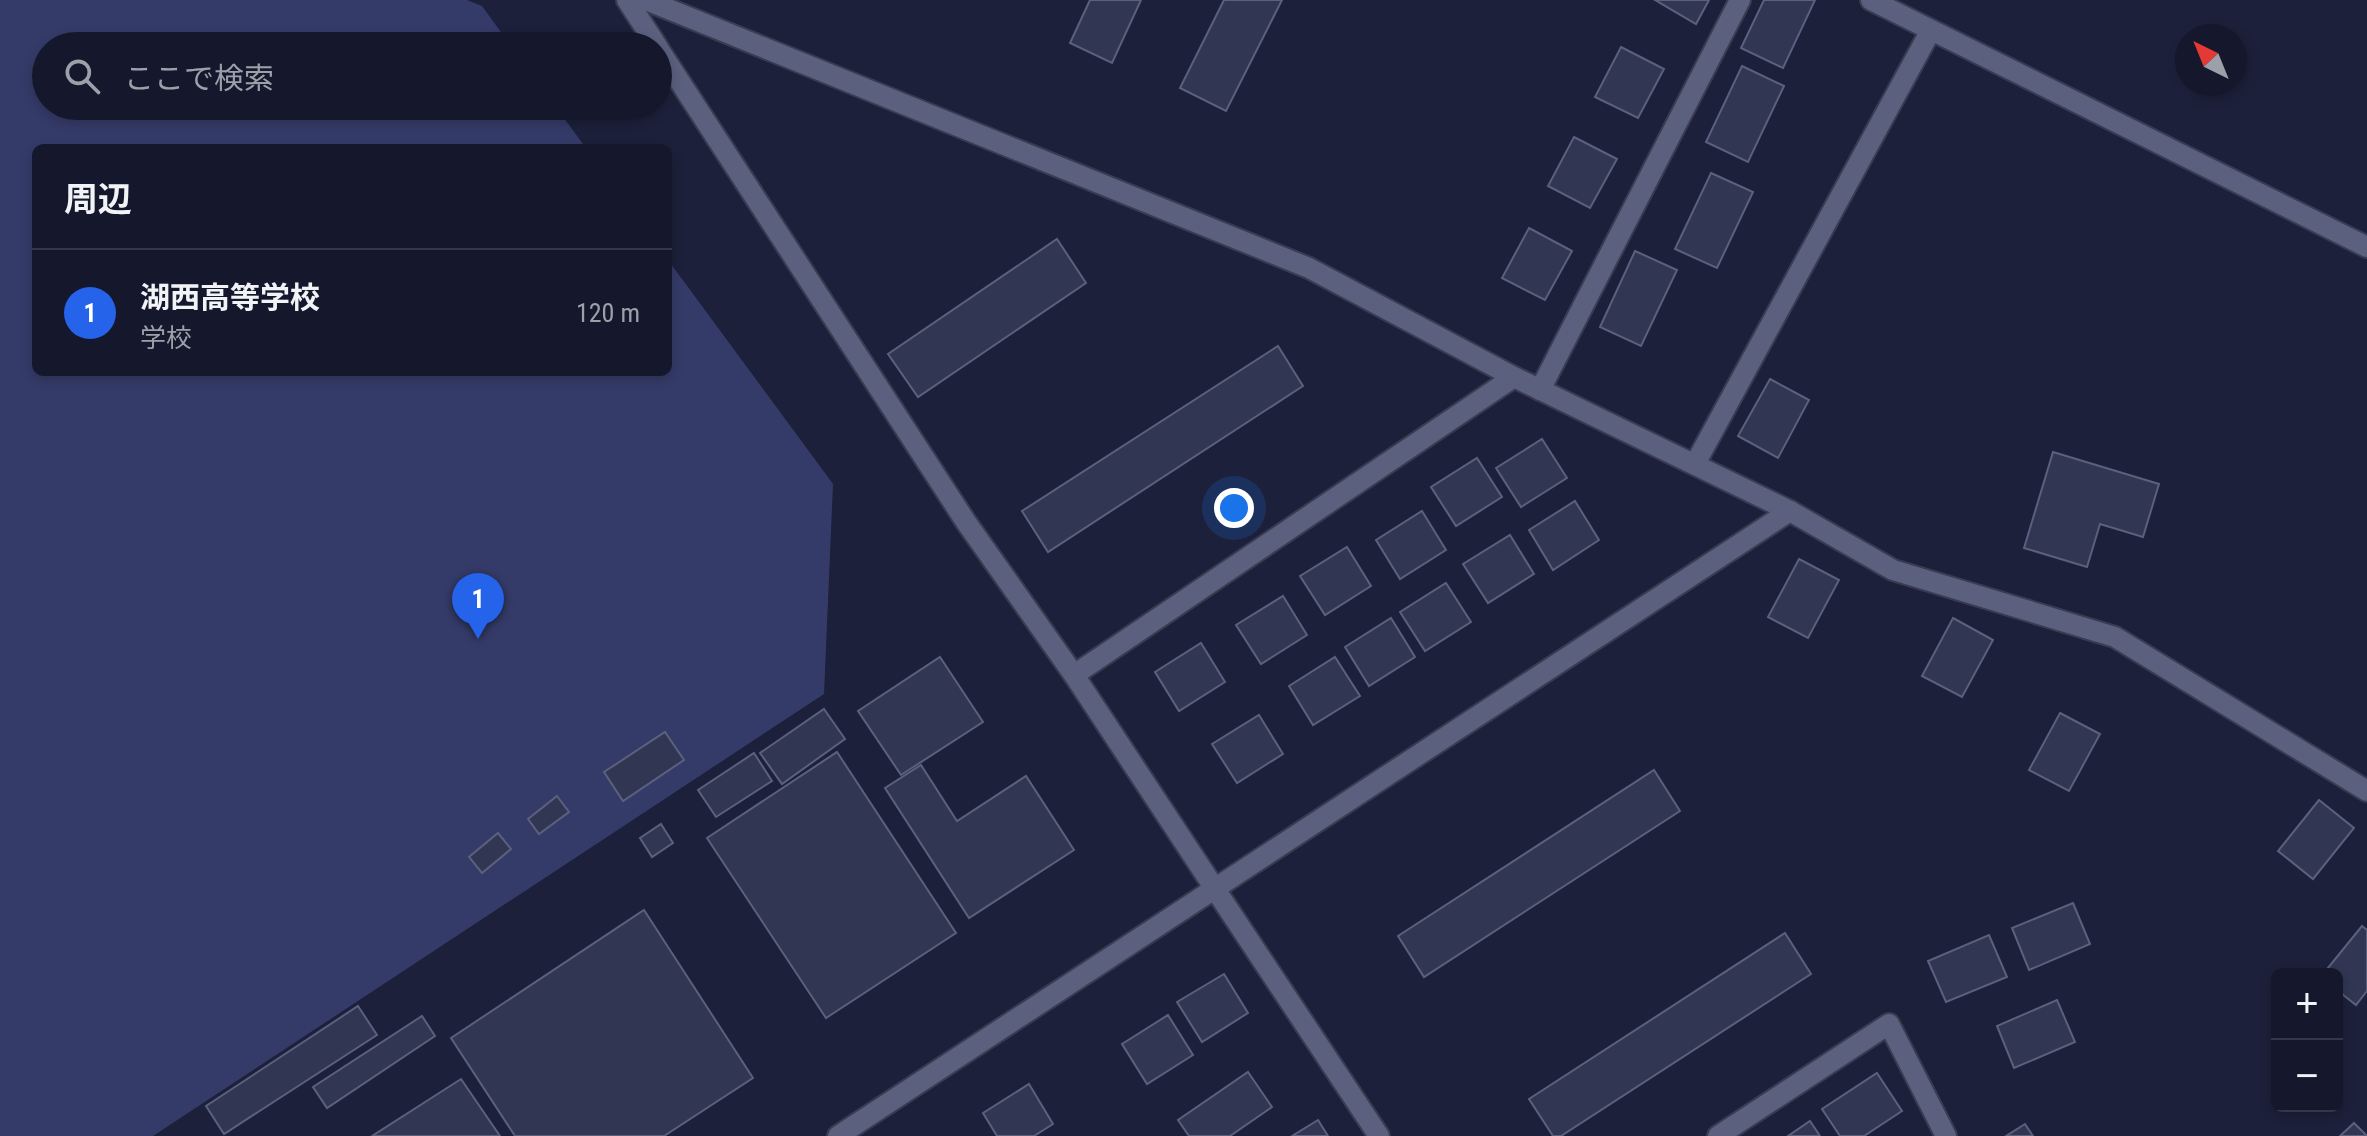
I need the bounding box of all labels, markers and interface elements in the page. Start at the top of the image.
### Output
north arrow [2175,24,2247,96]
search box [32,32,672,120]
icon: search [60,54,104,98]
text: ここで検索 [124,61,274,96]
text: 周辺 [64,179,132,219]
text: 湖西高等学校 [140,280,320,315]
text: 1 [83,298,97,328]
text: 120 m [576,298,640,328]
text: 学校 [140,323,192,353]
your location [1214,488,1254,528]
pin: 1 [452,573,504,639]
map controls [2271,968,2343,1112]
button: + [2271,968,2343,1040]
button: − [2271,1040,2343,1112]

